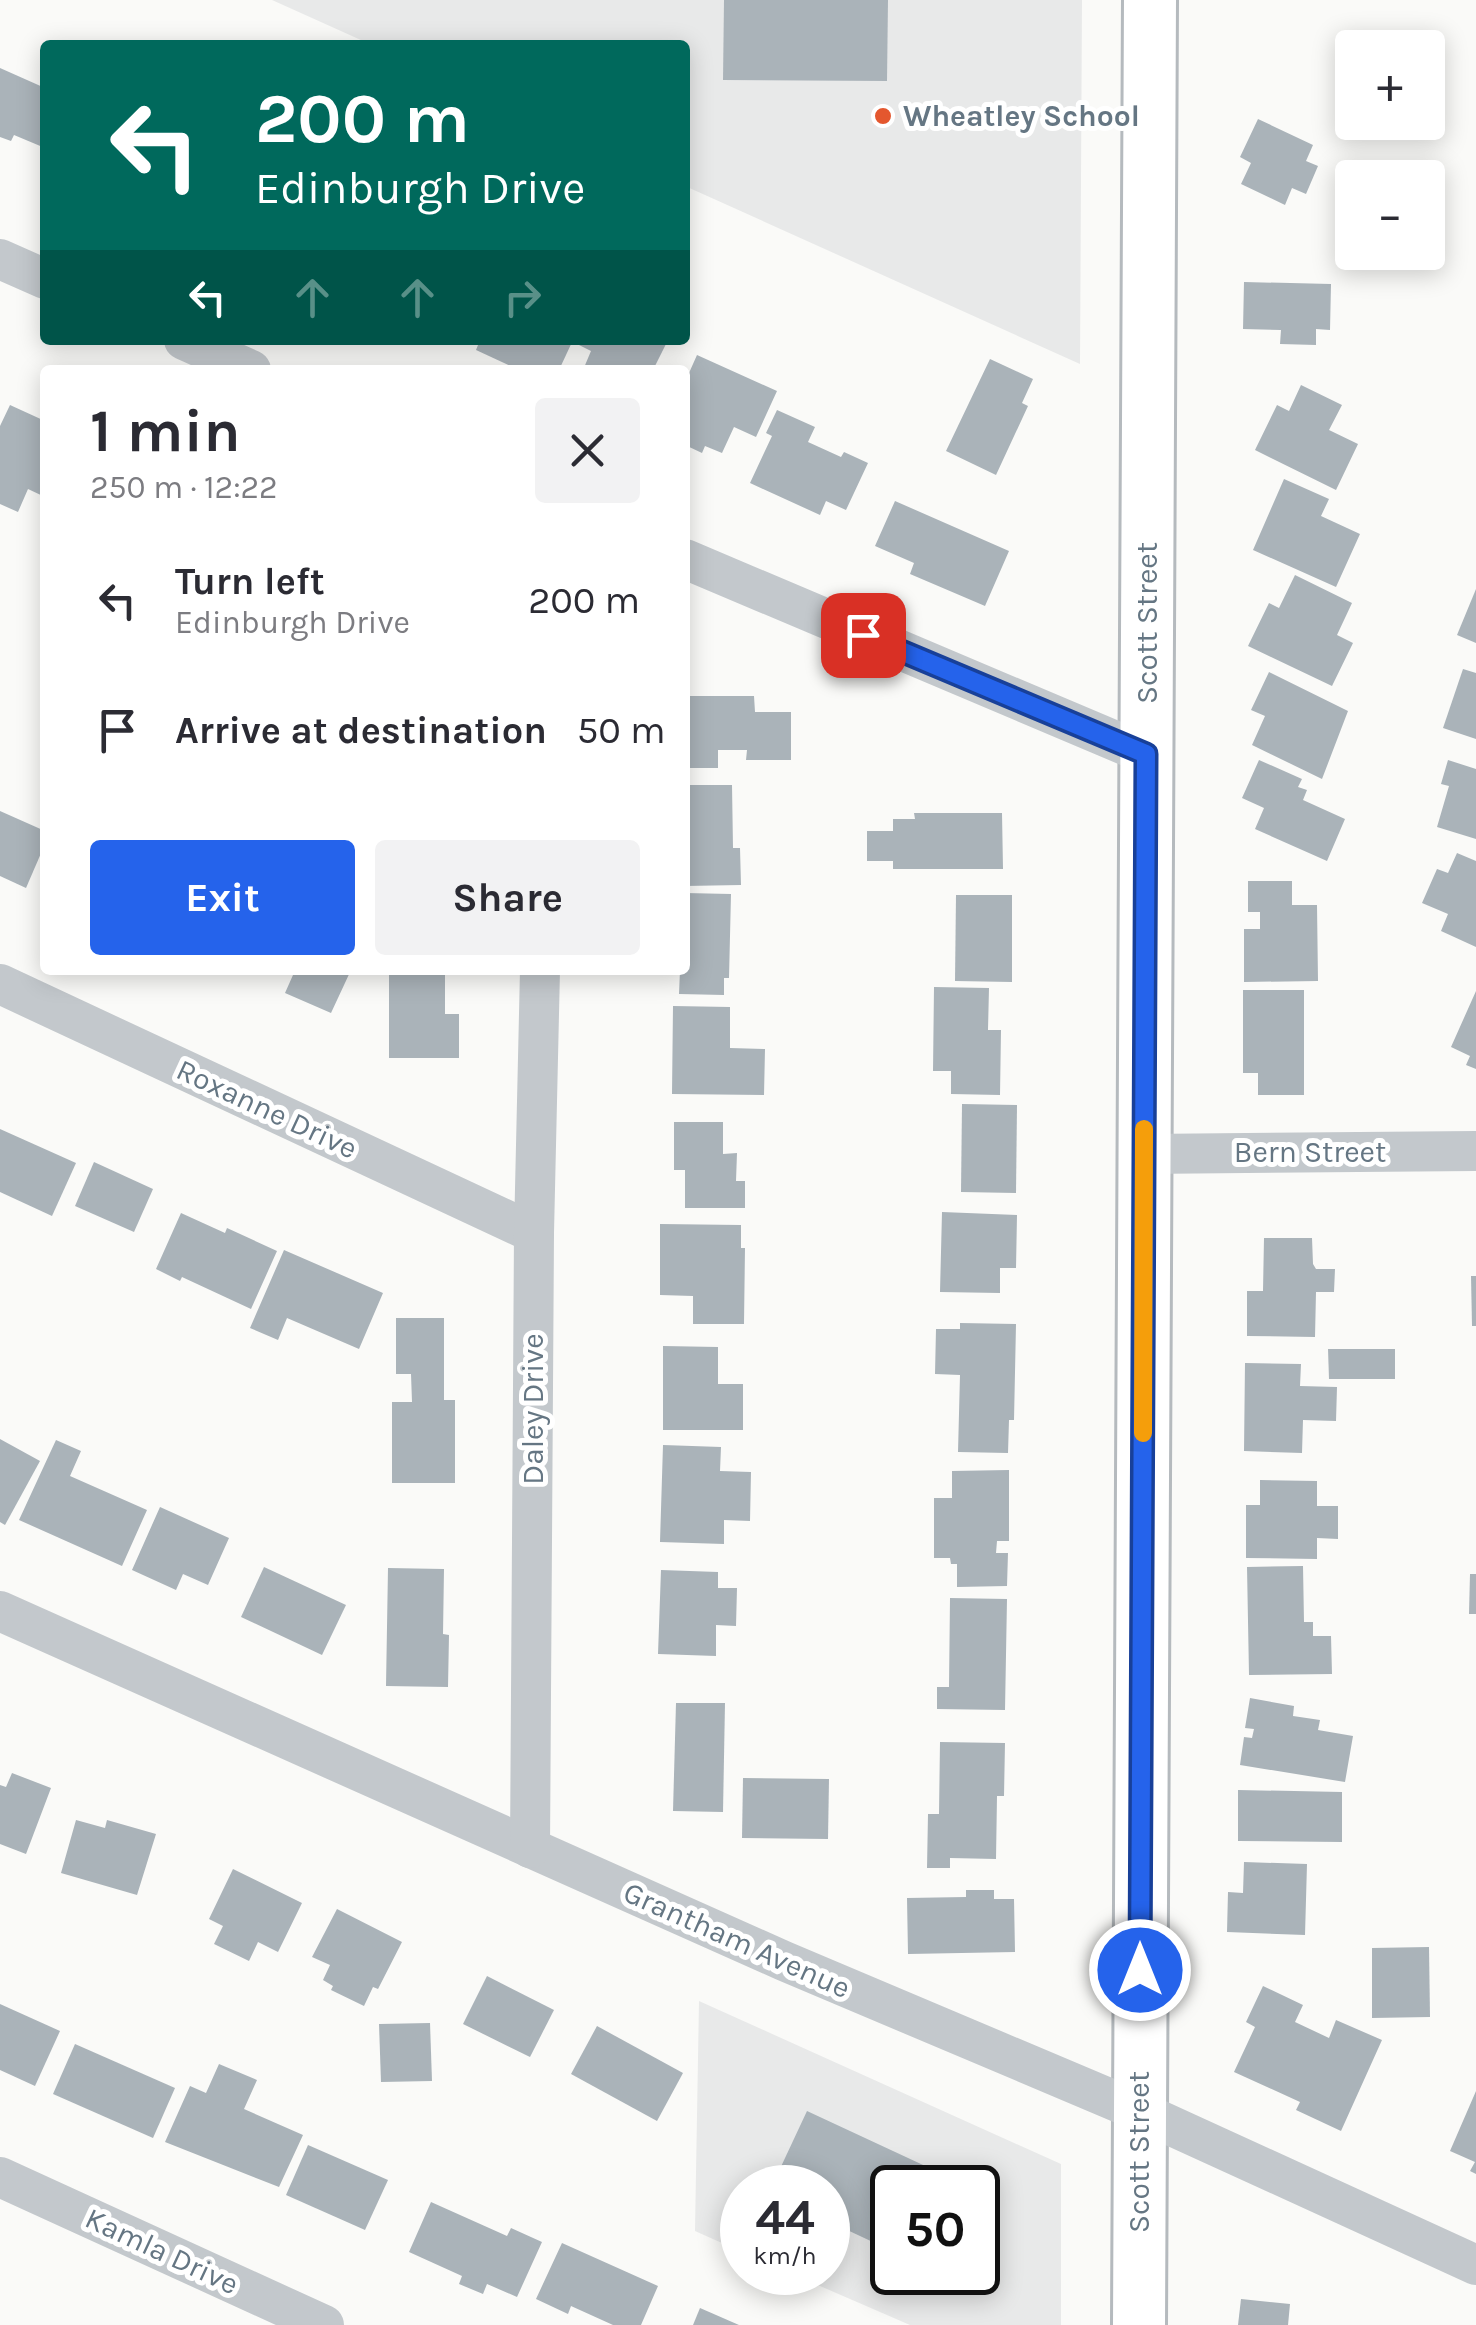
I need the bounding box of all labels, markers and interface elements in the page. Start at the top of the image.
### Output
map controls [1335,30,1445,270]
button: + [1335,30,1445,140]
text: 200 m [255,78,470,160]
icon: left [90,80,220,210]
place label: Wheatley School [903,98,1140,134]
marker: Wheatley School [872,105,894,127]
button: − [1335,160,1445,270]
text: Edinburgh Drive [255,162,585,214]
icon: left [180,270,235,325]
icon: ahead [285,270,340,325]
icon: ahead [390,270,445,325]
icon: right [495,270,550,325]
text: 1 min [90,396,241,466]
button: close [535,398,640,503]
text: 250 m · 12:22 [90,469,278,506]
street label: Scott Street [1129,542,1165,704]
text: Turn left [175,559,325,604]
icon: left [90,573,145,628]
text: 200 m [528,578,640,623]
pin [821,593,906,678]
text: Edinburgh Drive [175,604,410,641]
icon: arrive [836,608,891,663]
icon: arrive [90,703,145,758]
text: Arrive at destination [175,708,547,753]
text: 50 m [577,708,665,753]
button: Exit [90,840,355,955]
button: Share [375,840,640,955]
street label: Roxanne Drive [171,1051,363,1167]
street label: Bern Street [1234,1134,1386,1170]
street label: Daley Drive [515,1333,551,1485]
street label: Grantham Avenue [618,1874,856,2006]
position arrow [1088,1918,1192,2022]
street label: Scott Street [1121,2071,1157,2233]
speed limit sign: 50 [870,2165,1000,2295]
text: 44 [755,2188,815,2247]
street label: Kamla Drive [80,2200,244,2302]
text: km/h [753,2241,817,2270]

